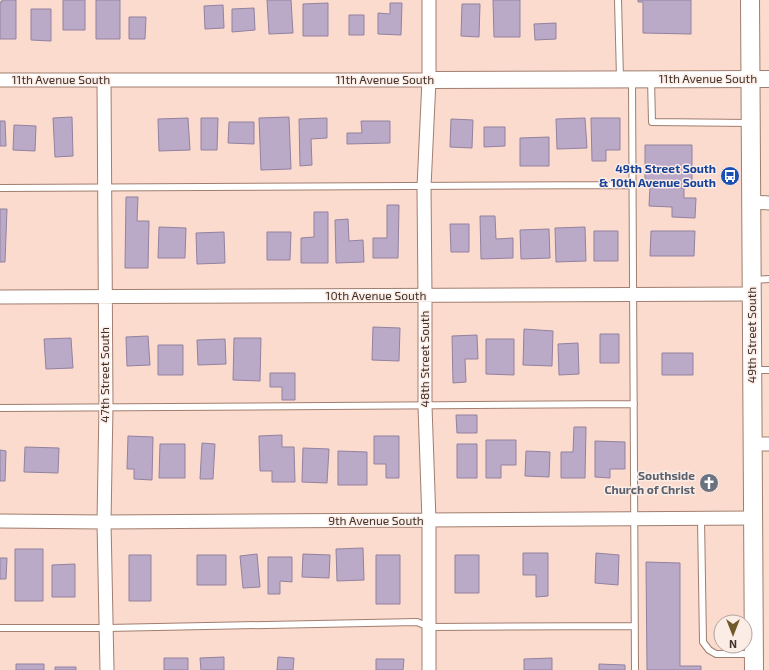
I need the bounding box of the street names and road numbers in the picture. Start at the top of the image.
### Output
street label: 11th Avenue South [659,71,757,85]
street label: 11th Avenue South [12,72,110,86]
street label: 11th Avenue South [336,72,434,86]
street label: 49th Street South [744,287,758,383]
street label: 10th Avenue South [326,288,426,302]
street label: 48th Street South [417,311,431,407]
street label: 47th Street South [97,327,111,423]
street label: 9th Avenue South [328,513,424,527]

